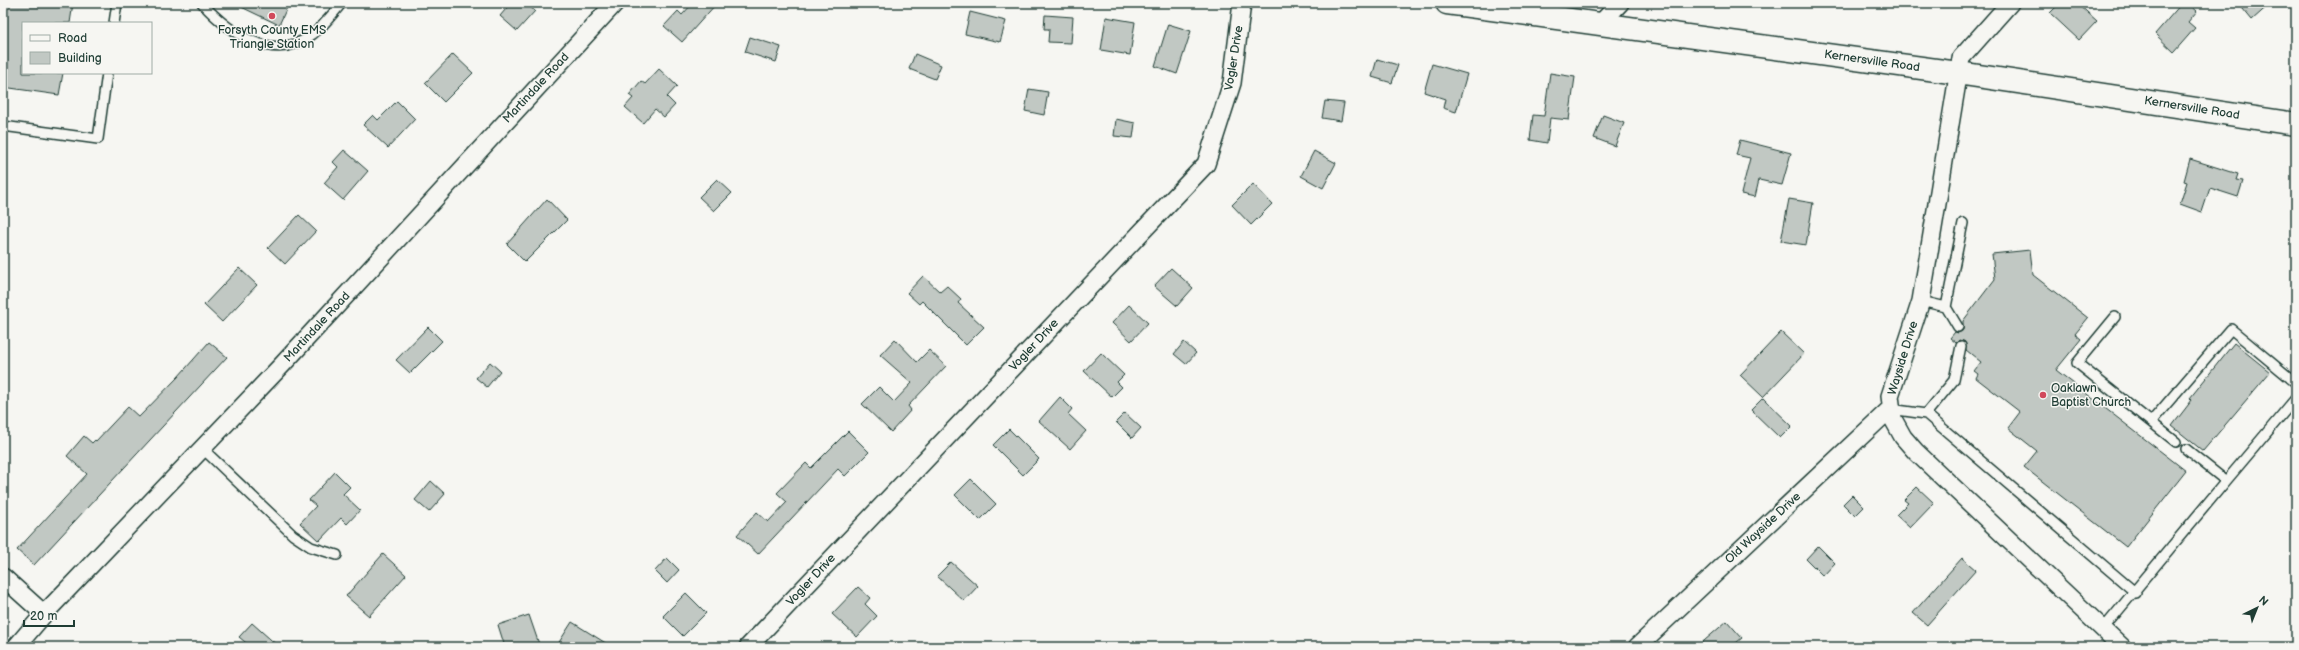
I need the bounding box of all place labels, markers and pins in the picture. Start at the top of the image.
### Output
marker: Forsyth County EMS Triangle Station [267,11,277,21]
place label: Forsyth County EMS Triangle Station [218,23,326,52]
place label: Oaklawn Baptist Church [2051,381,2131,410]
marker: Oaklawn Baptist Church [2038,390,2048,400]

